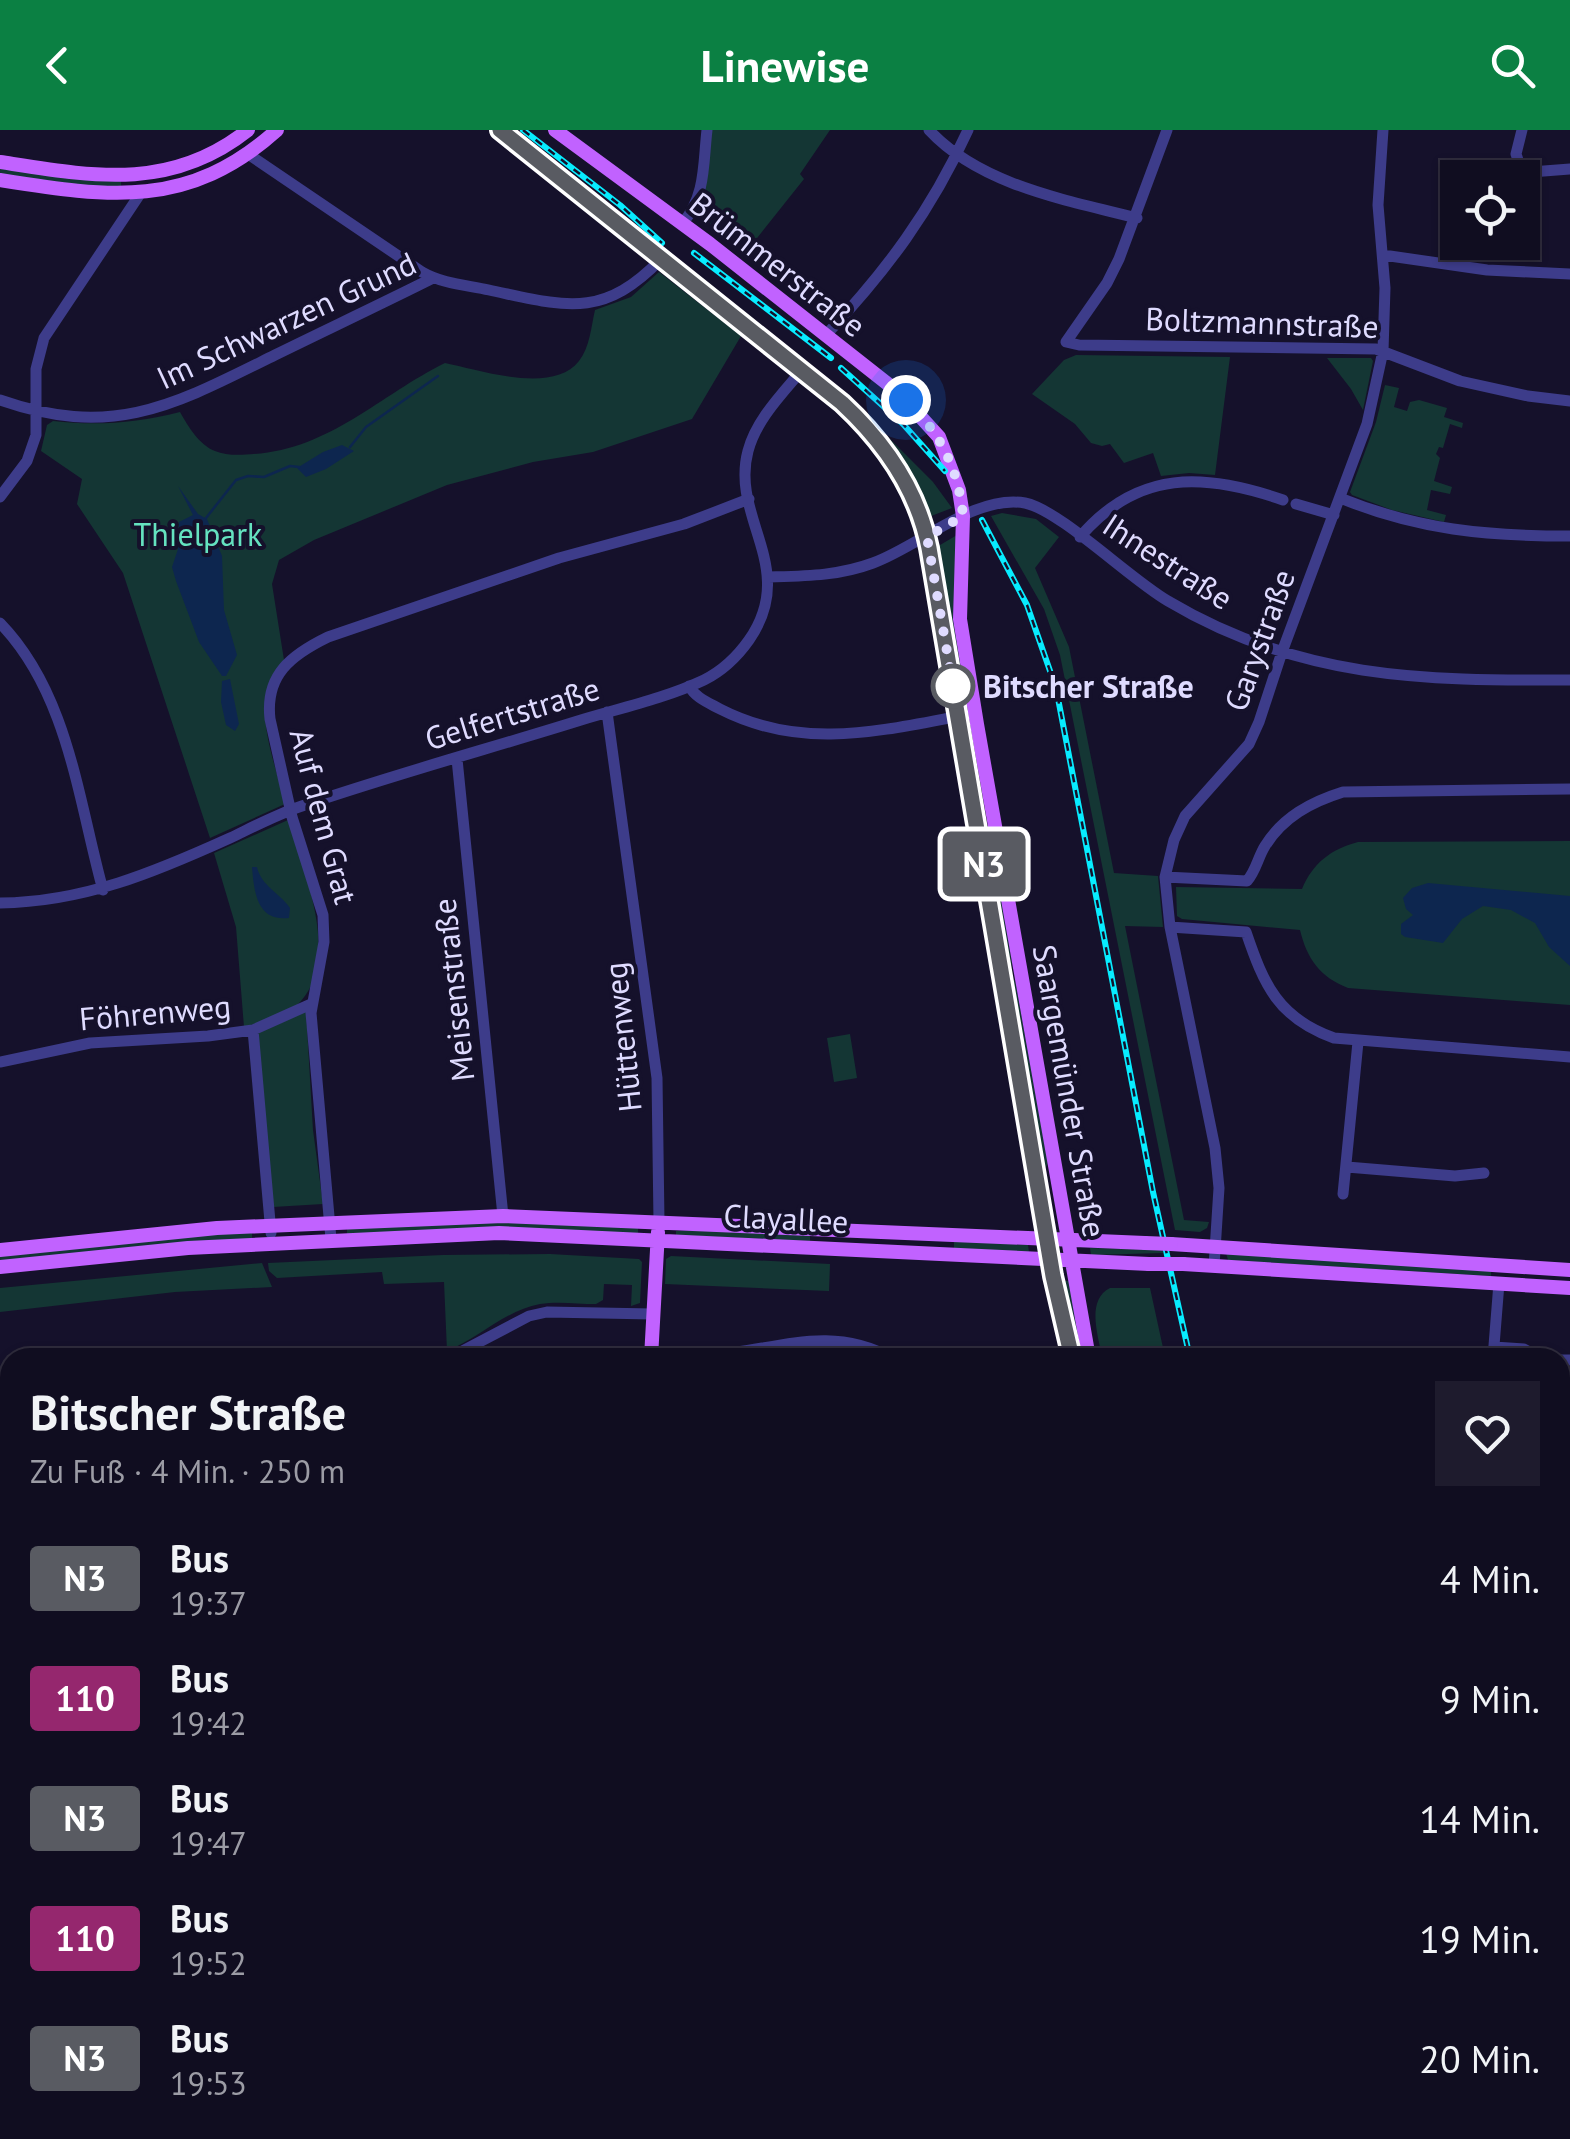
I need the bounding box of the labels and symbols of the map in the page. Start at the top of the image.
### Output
street label: Brümmerstraße [681,182,875,346]
street label: Im Schwarzen Grund [150,241,422,399]
street label: Boltzmannstraße [1145,297,1379,347]
your location [881,375,931,425]
street label: Ihnestraße [1095,503,1241,619]
park label: Thielpark [134,513,263,555]
street label: Garystraße [1214,564,1304,716]
marker: Bitscher Straße [932,665,974,707]
place label: Bitscher Straße [983,665,1194,707]
street label: Gelfertstraße [420,667,604,759]
street label: Auf dem Grat [280,724,368,908]
line badge: N3 [939,832,1029,896]
street label: Meisenstraße [423,896,483,1084]
street label: Saargemünder Straße [1024,941,1116,1241]
street label: Hüttenweg [593,960,651,1114]
street label: Föhrenweg [77,984,233,1040]
street label: Clayallee [722,1194,850,1242]

